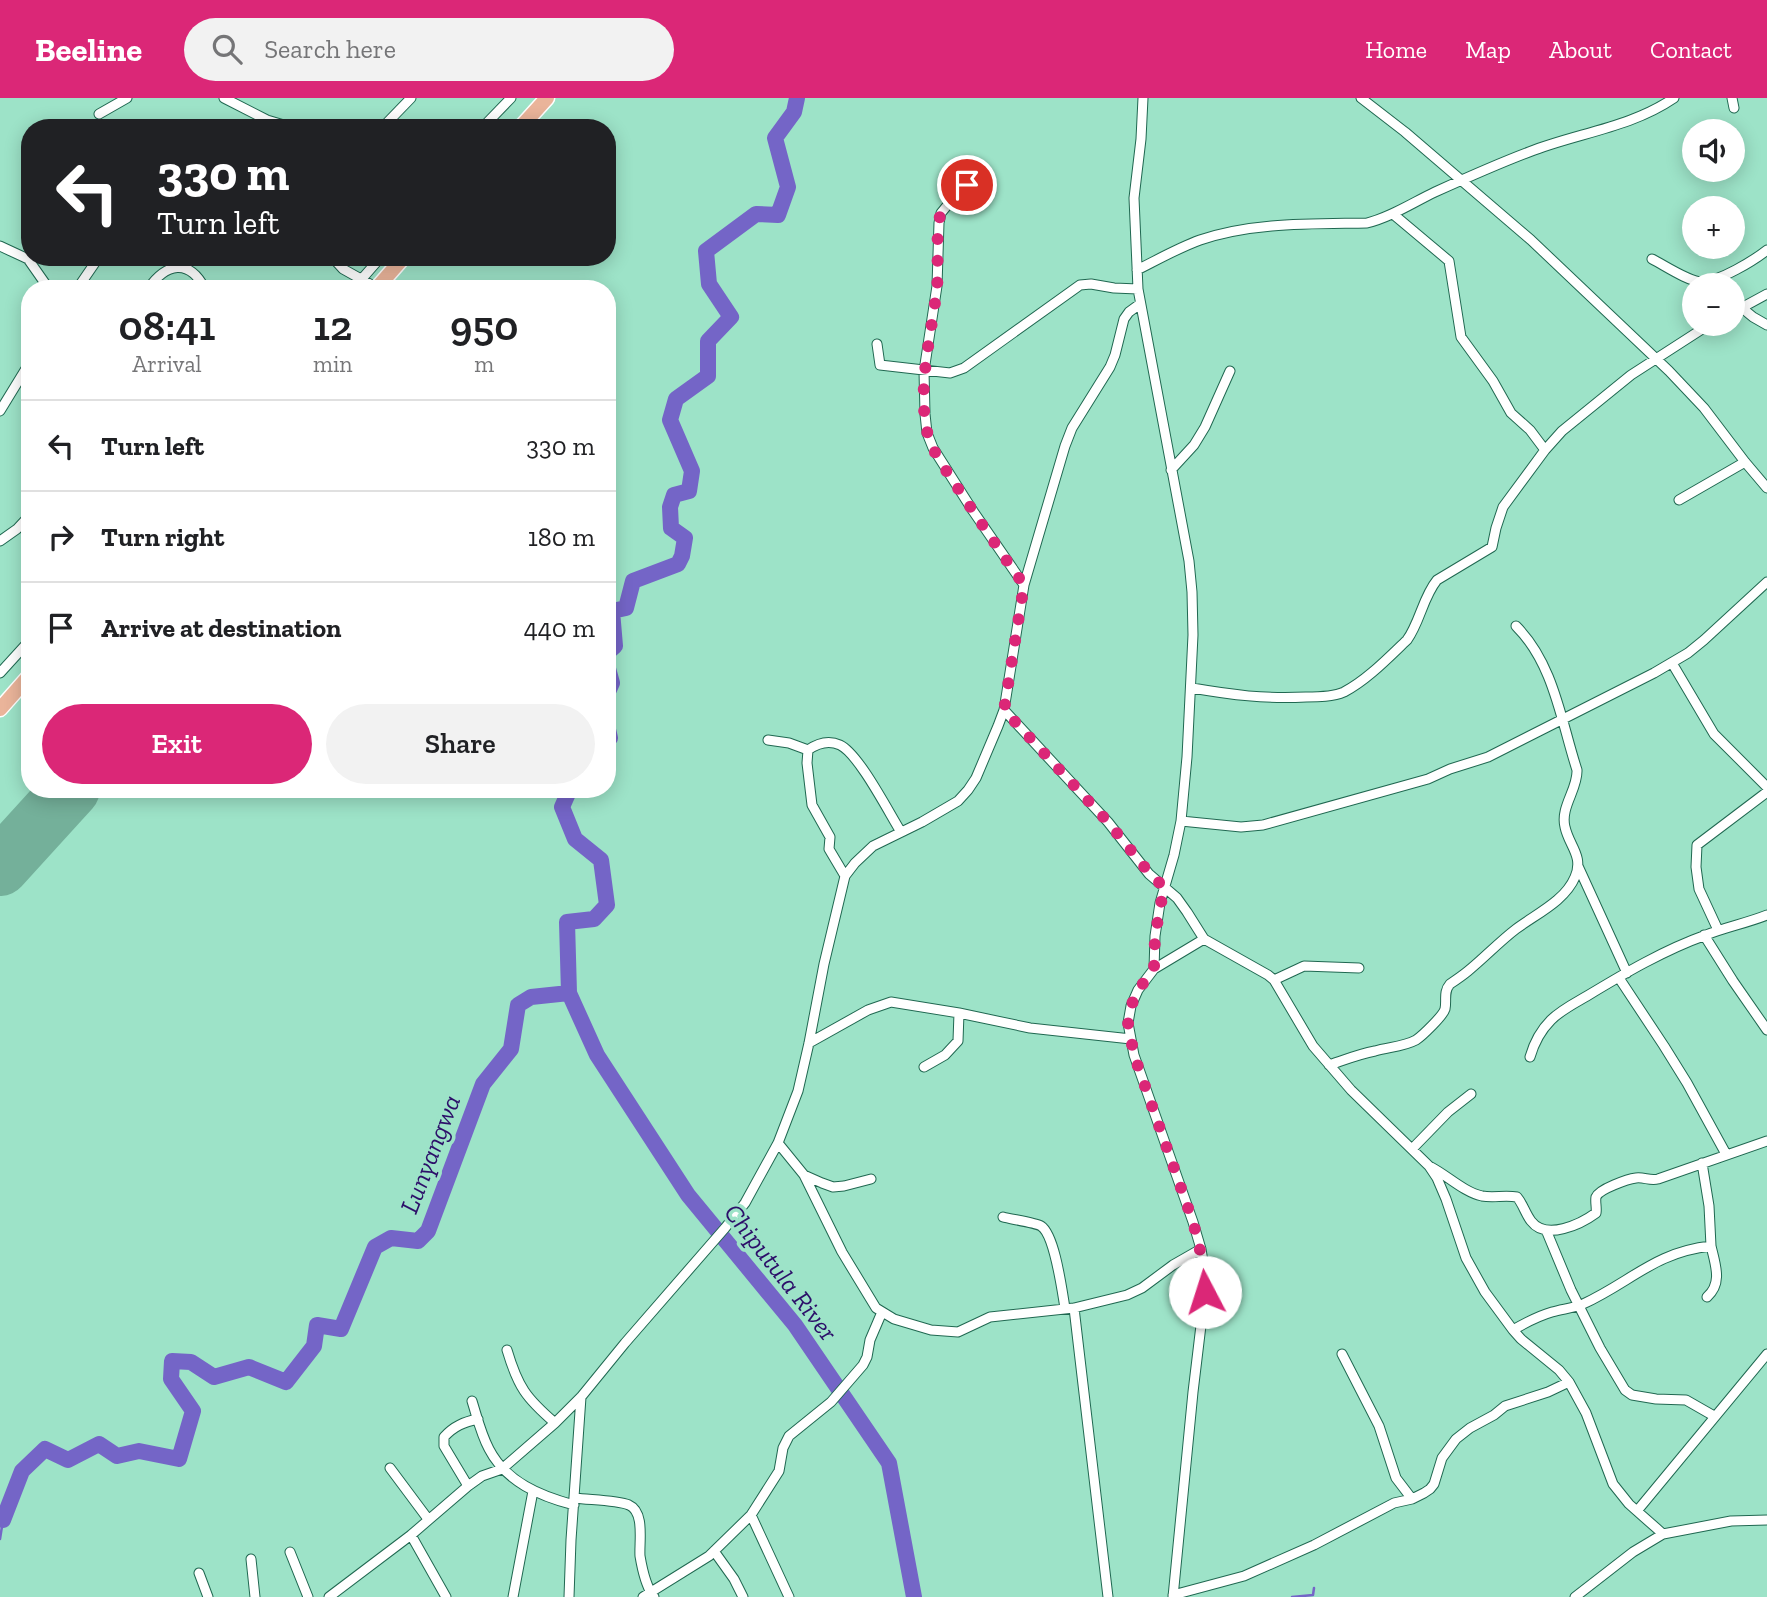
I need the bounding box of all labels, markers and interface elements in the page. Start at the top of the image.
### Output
search box [184,18,674,81]
text: Beeline [35,30,142,69]
icon: search [208,30,246,68]
text: Search here [264,33,396,65]
text: Home [1365,35,1427,64]
text: Map [1465,35,1511,64]
text: About [1549,35,1612,64]
text: Contact [1650,35,1732,64]
map controls [1682,119,1745,336]
button: sound [1682,119,1745,182]
text: 330 m [157,144,290,203]
icon: left [42,147,133,238]
pin [937,155,997,215]
icon: arrive [948,166,986,204]
button: + [1682,196,1745,259]
text: Turn left [157,204,279,242]
button: − [1682,273,1745,336]
text: 08:41 [119,300,216,351]
text: 12 [313,300,352,351]
text: 950 [450,300,518,351]
text: Arrival [132,350,202,378]
text: min [313,350,353,378]
text: m [474,350,494,378]
icon: left [42,427,80,465]
text: Turn left [101,430,204,462]
text: 330 m [526,430,595,462]
icon: right [42,518,80,556]
text: Turn right [101,521,224,553]
text: 180 m [528,521,595,553]
icon: arrive [42,609,80,647]
text: Arrive at destination [101,612,341,644]
text: 440 m [524,612,595,644]
button: Exit [42,704,312,784]
button: Share [326,704,595,784]
water label: Lunyangwa [393,1090,467,1218]
water label: Chiputula River [718,1197,845,1347]
position arrow [1168,1255,1242,1329]

